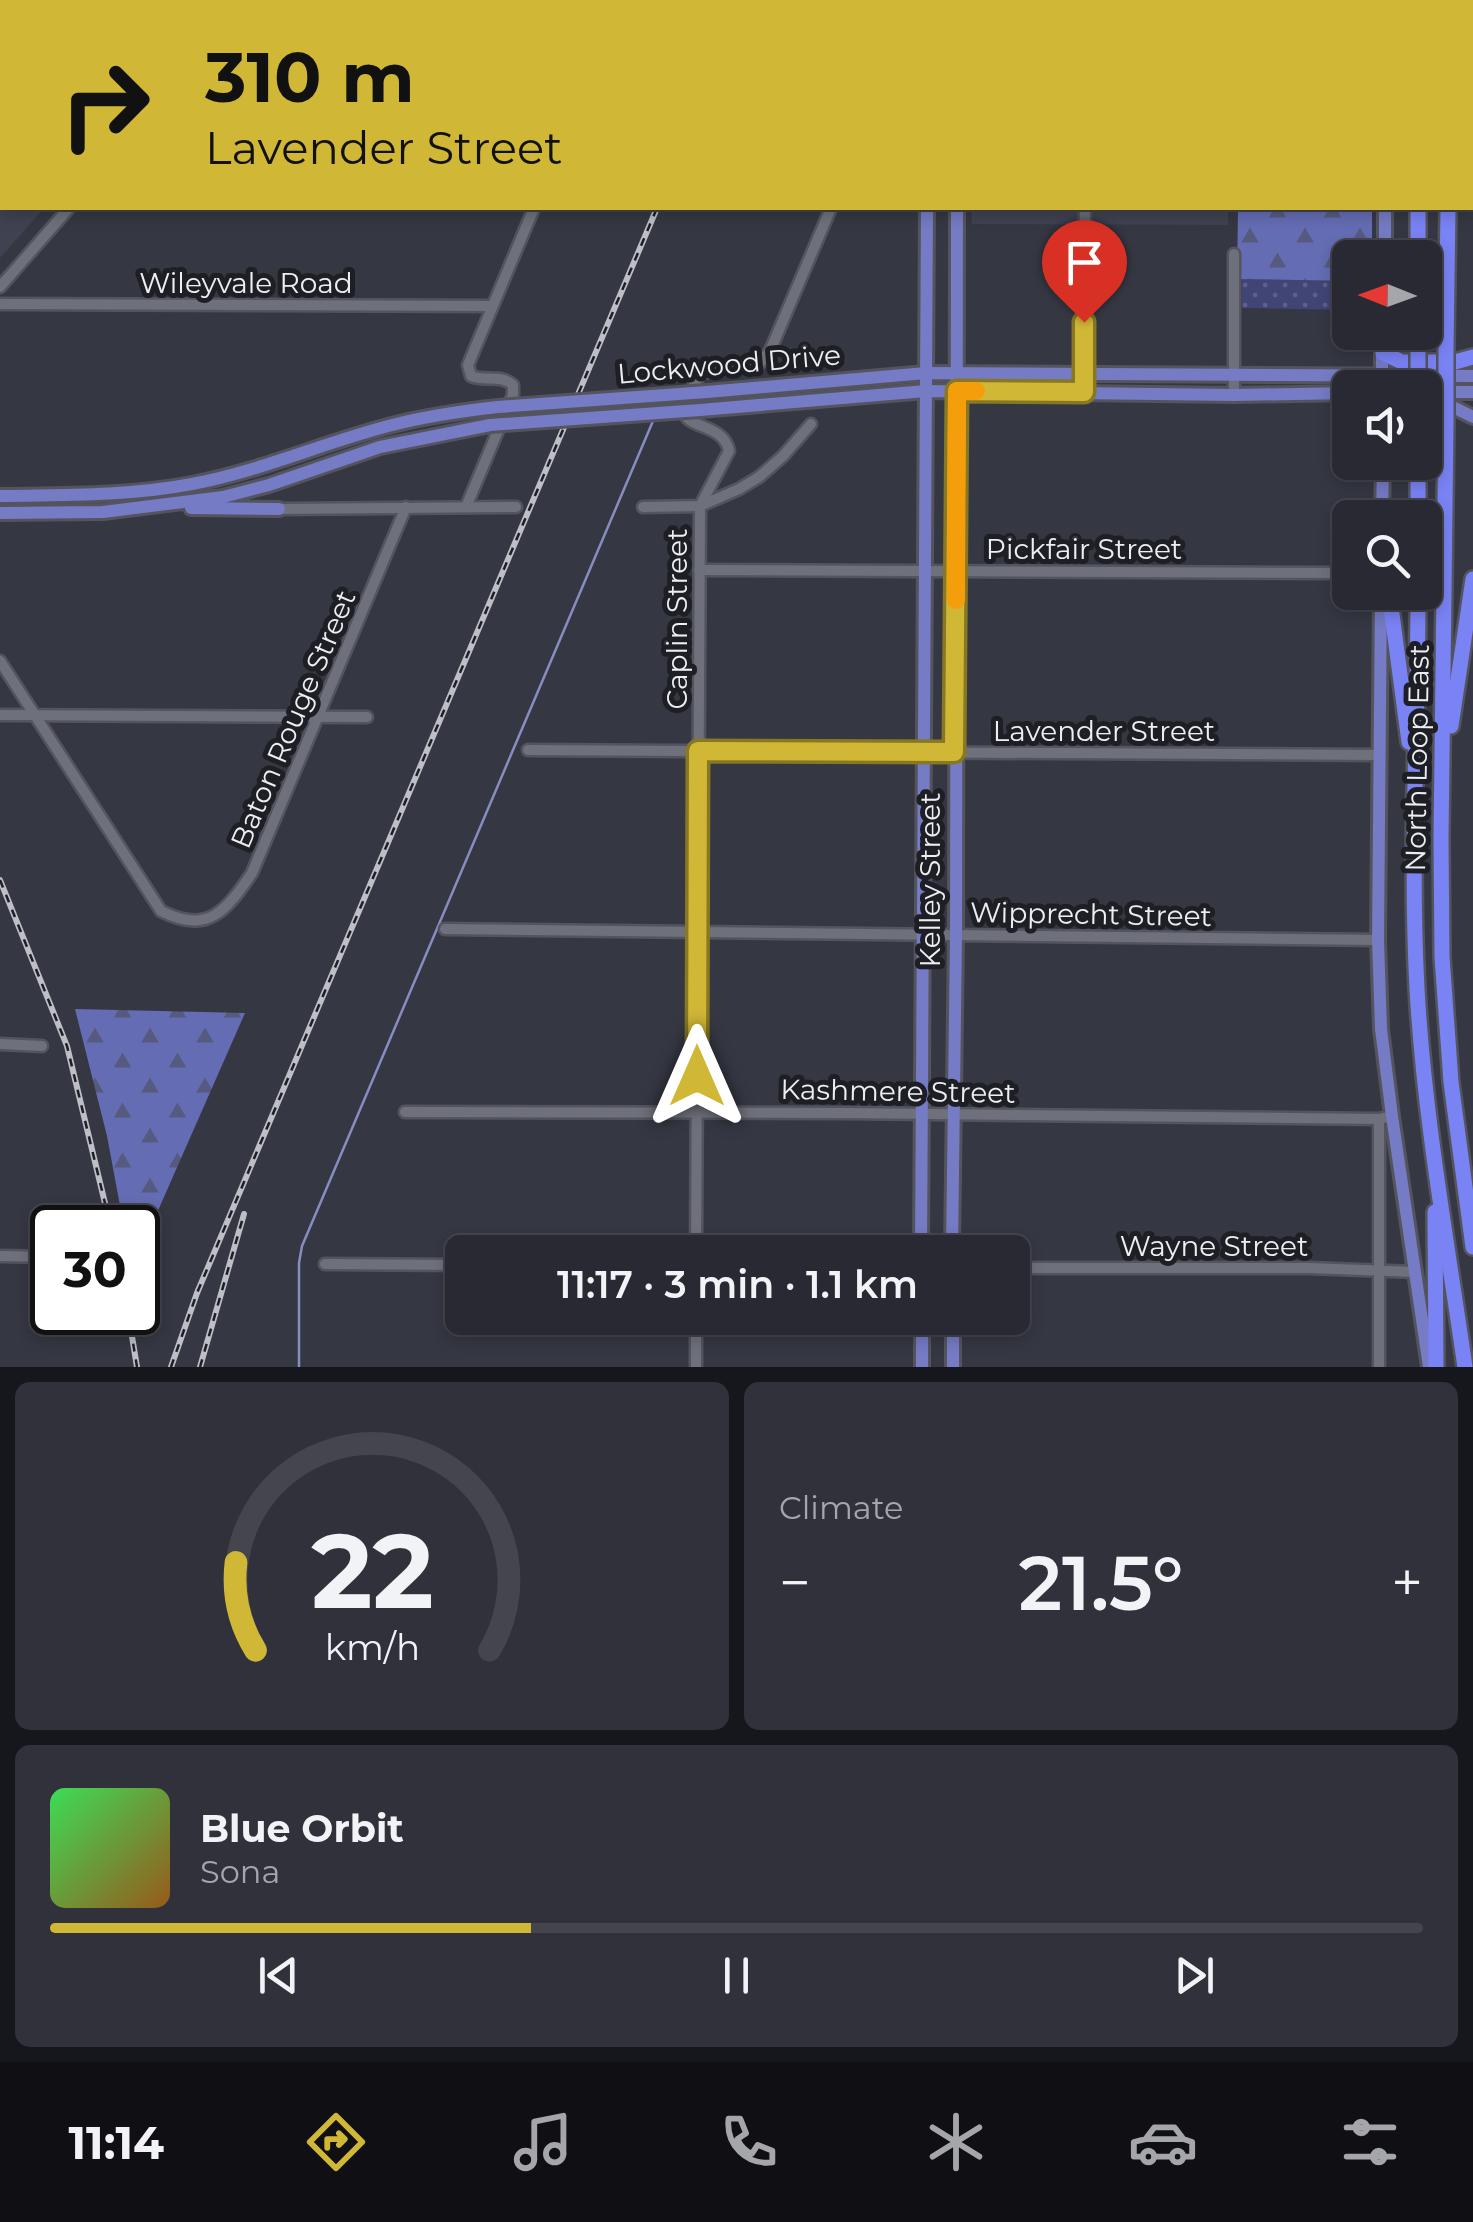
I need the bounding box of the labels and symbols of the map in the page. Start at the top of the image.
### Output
pin [1042,220,1127,323]
north arrow [1332,240,1442,350]
street label: Wileyvale Road [139,266,353,300]
street label: Lockwood Drive [616,337,842,391]
street label: Caplin Street [660,528,694,710]
street label: Pickfair Street [986,532,1182,566]
street label: Baton Rouge Street [223,585,363,853]
street label: North Loop East [1398,644,1436,872]
street label: Lavender Street [993,714,1215,748]
street label: Kelley Street [913,792,947,968]
street label: Wipprecht Street [970,895,1212,933]
position arrow [645,1024,749,1128]
street label: Kashmere Street [780,1072,1016,1110]
speed limit sign: 30 [30,1205,160,1335]
street label: Wayne Street [1120,1229,1308,1263]

